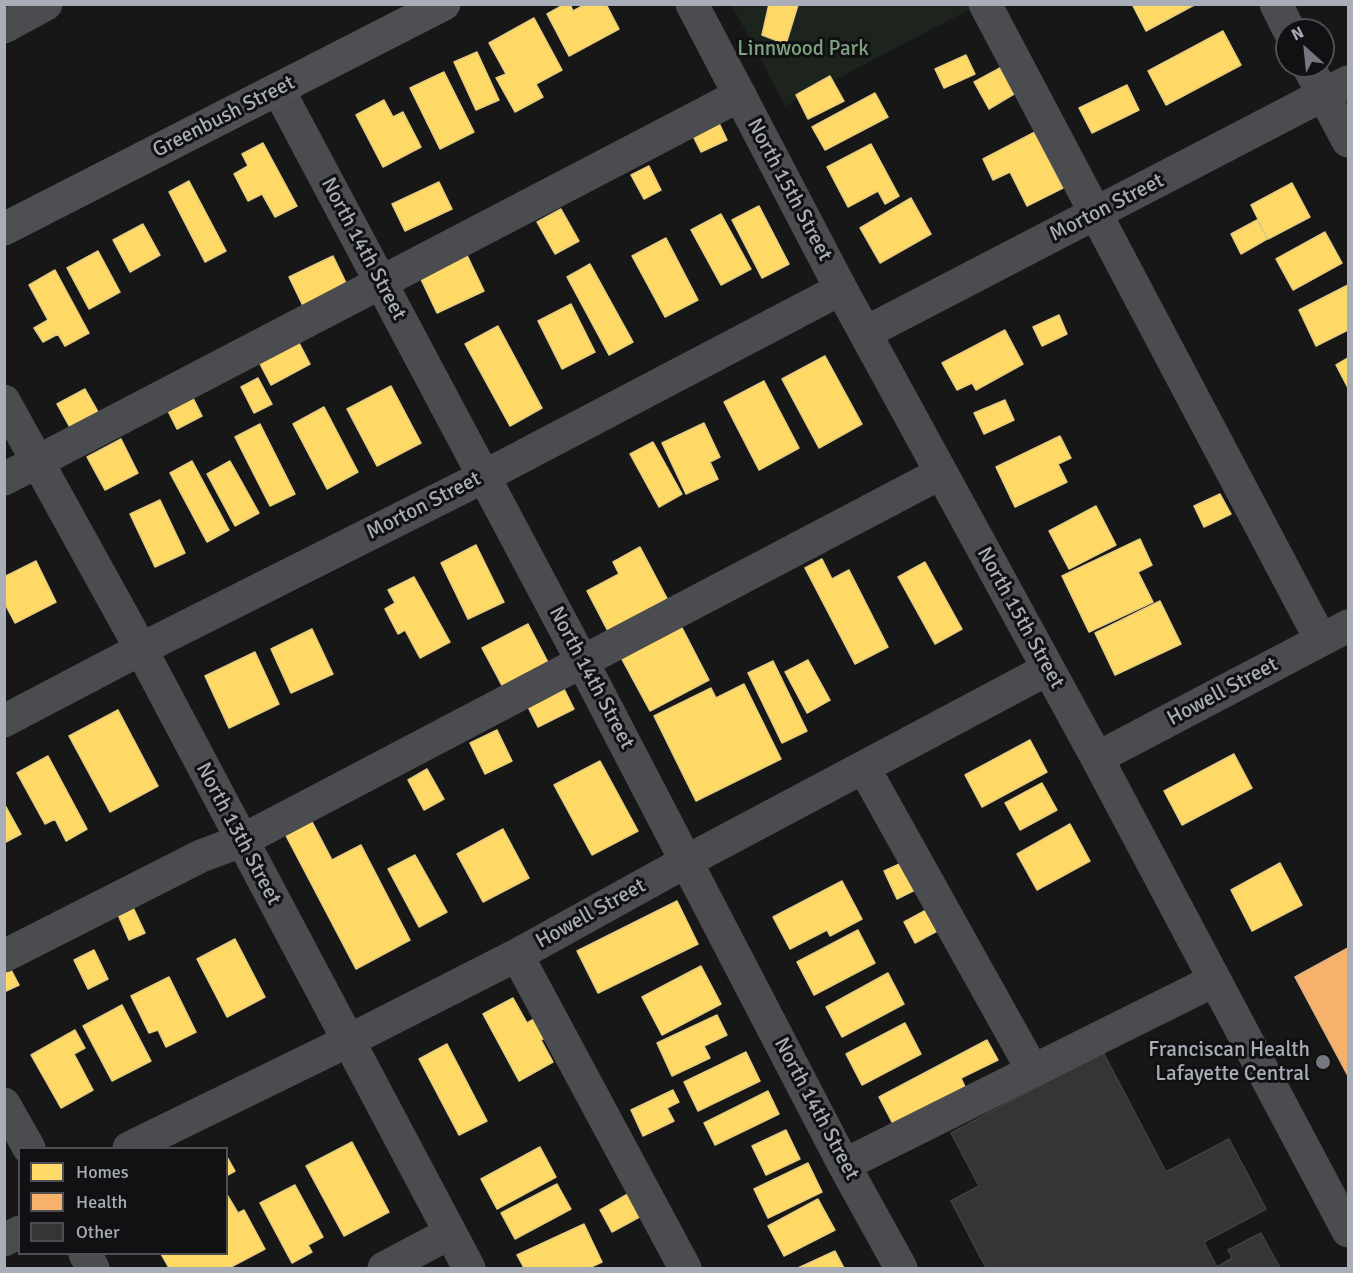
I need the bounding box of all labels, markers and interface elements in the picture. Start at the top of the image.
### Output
north arrow [1275,18,1335,78]
text: N [1288,22,1307,45]
park label: Linnwood Park [737,36,869,62]
street label: Greenbush Street [149,70,299,164]
street label: North 15th Street [741,115,837,265]
street label: Morton Street [1046,168,1168,248]
street label: North 14th Street [315,174,411,324]
street label: Morton Street [363,466,485,546]
street label: North 15th Street [971,543,1069,693]
street label: North 14th Street [543,603,639,753]
street label: Howell Street [1163,652,1283,732]
street label: North 13th Street [190,759,286,909]
street label: Howell Street [532,873,650,955]
street label: North 14th Street [768,1034,864,1184]
place label: Franciscan Health Lafayette Central [1148,1037,1310,1087]
marker: Franciscan Health Lafayette Central [1314,1053,1332,1071]
legend [18,1147,228,1255]
text: Homes [76,1161,129,1183]
text: Health [76,1191,127,1213]
text: Other [76,1221,120,1243]

